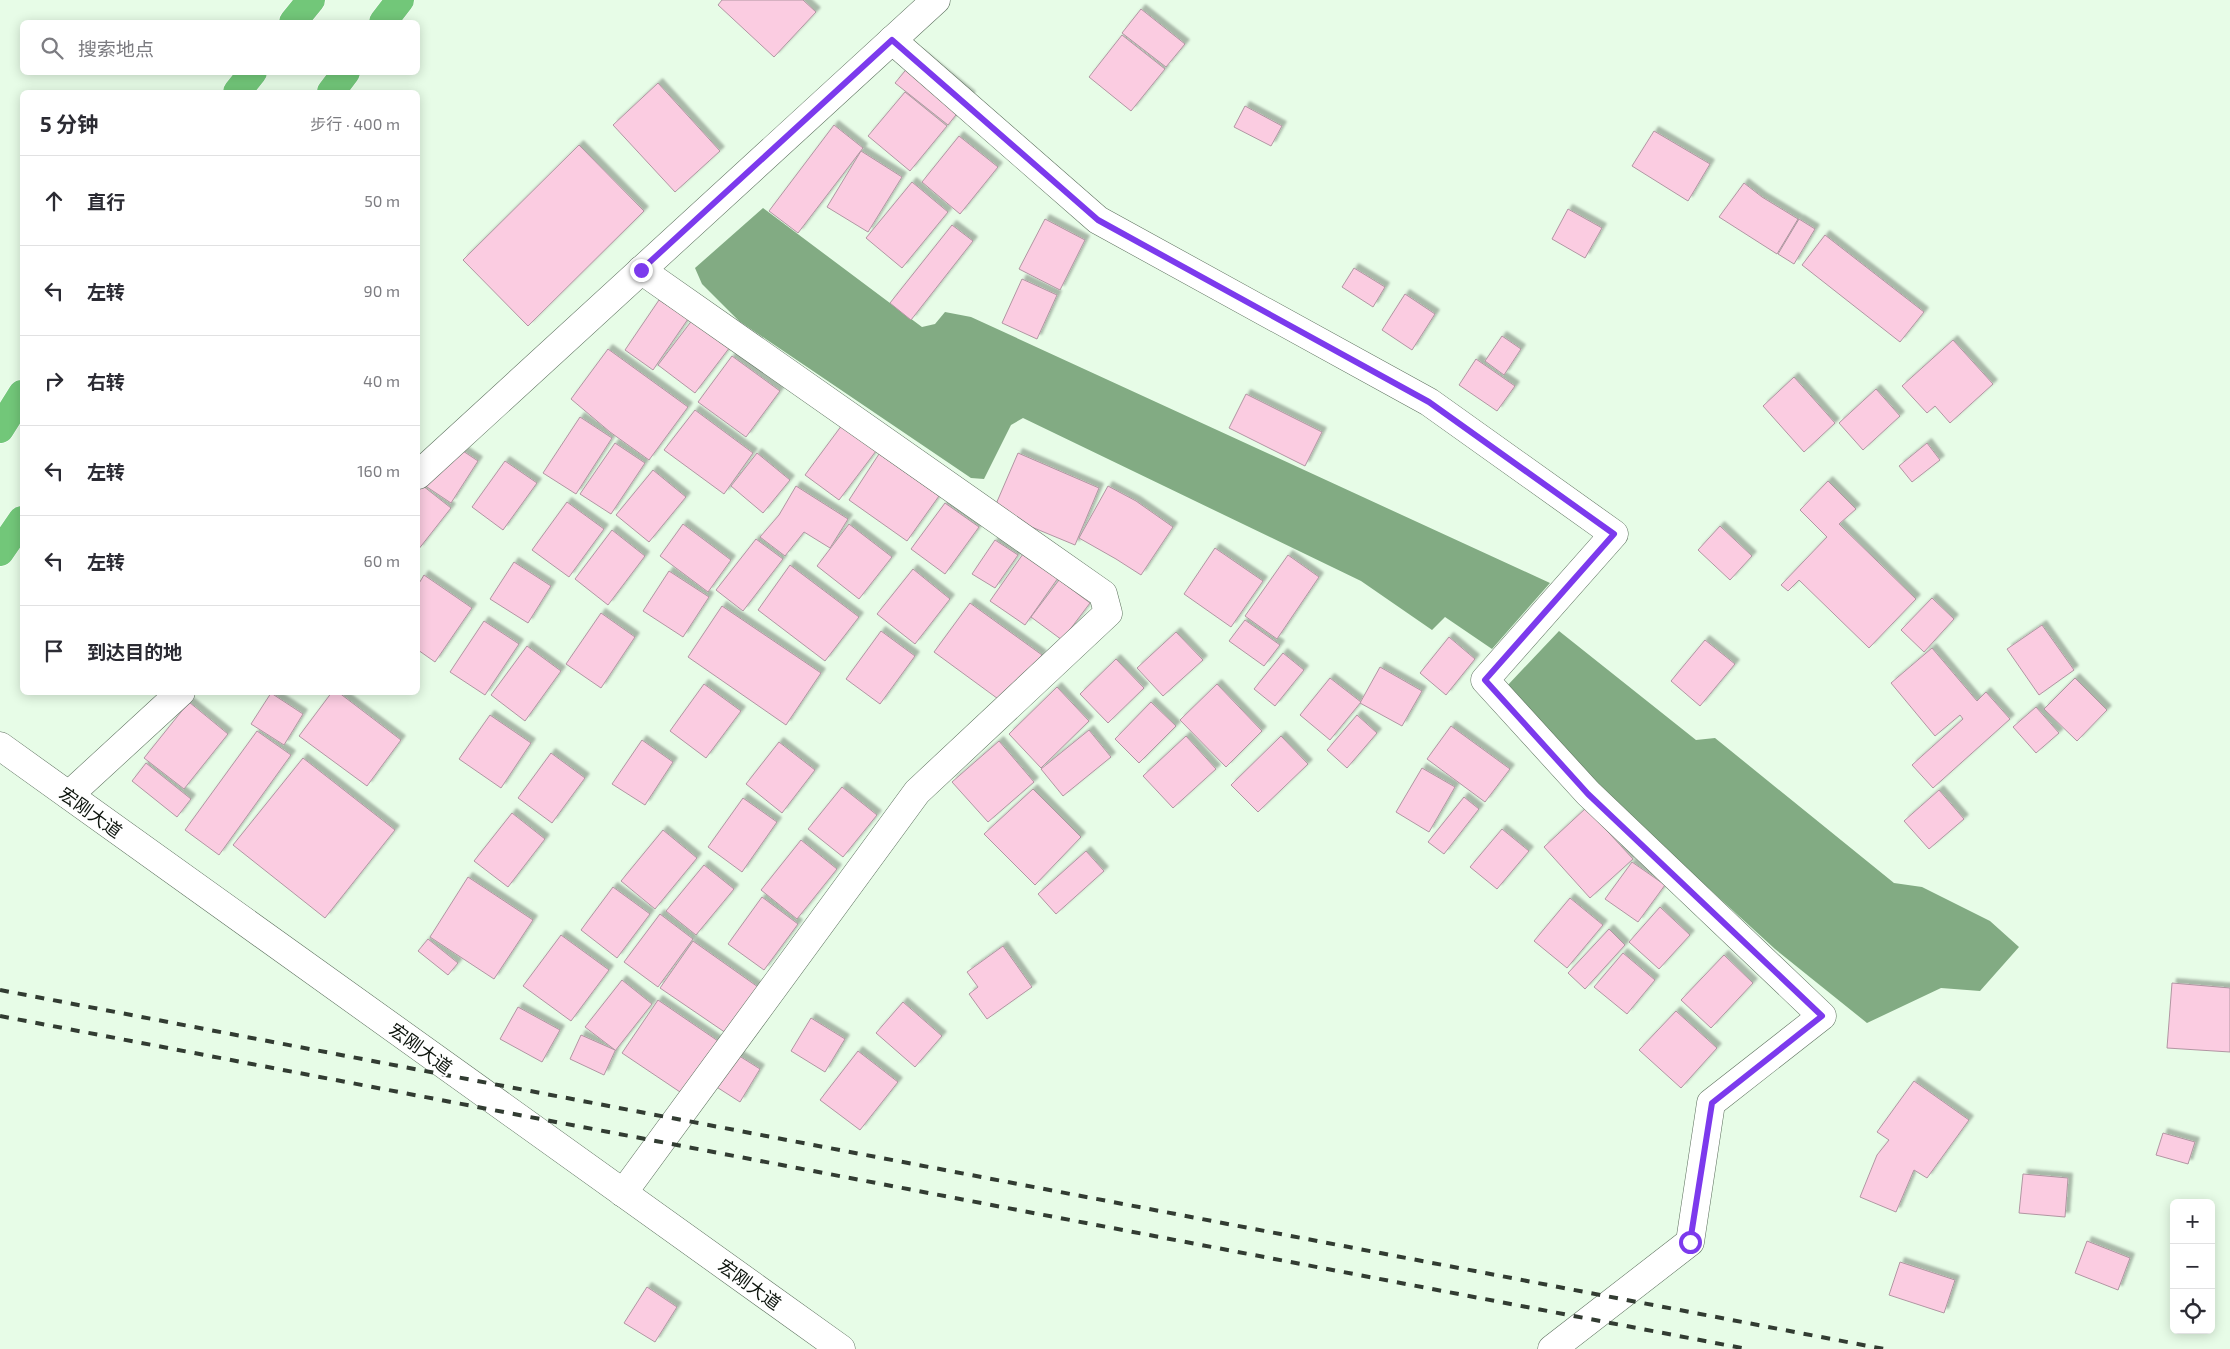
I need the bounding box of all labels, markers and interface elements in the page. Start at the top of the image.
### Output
search box [20,20,420,75]
icon: search [38,34,66,62]
text: 搜索地点 [78,37,154,60]
text: 5 分钟 [40,111,98,136]
text: 步行 · 400 m [310,114,400,133]
icon: ahead [40,187,68,215]
text: 直行 [87,190,125,213]
text: 50 m [364,191,400,210]
route end [630,259,653,282]
icon: left [40,277,68,305]
text: 左转 [87,280,125,303]
text: 90 m [364,281,400,300]
icon: right [40,367,68,395]
text: 右转 [87,370,125,393]
text: 40 m [363,371,400,390]
icon: left [40,457,68,485]
text: 左转 [87,460,125,483]
text: 160 m [357,461,400,480]
icon: left [40,547,68,575]
text: 左转 [87,550,125,573]
text: 60 m [364,551,400,570]
icon: arrive [40,637,68,665]
text: 到达目的地 [87,640,182,663]
street label: 宏刚大道 [55,782,127,842]
street label: 宏刚大道 [385,1018,457,1078]
map controls [2170,1199,2215,1334]
button: + [2170,1199,2215,1244]
route start [1679,1231,1702,1254]
button: − [2170,1244,2215,1289]
street label: 宏刚大道 [714,1254,786,1314]
button: locate [2170,1289,2215,1334]

